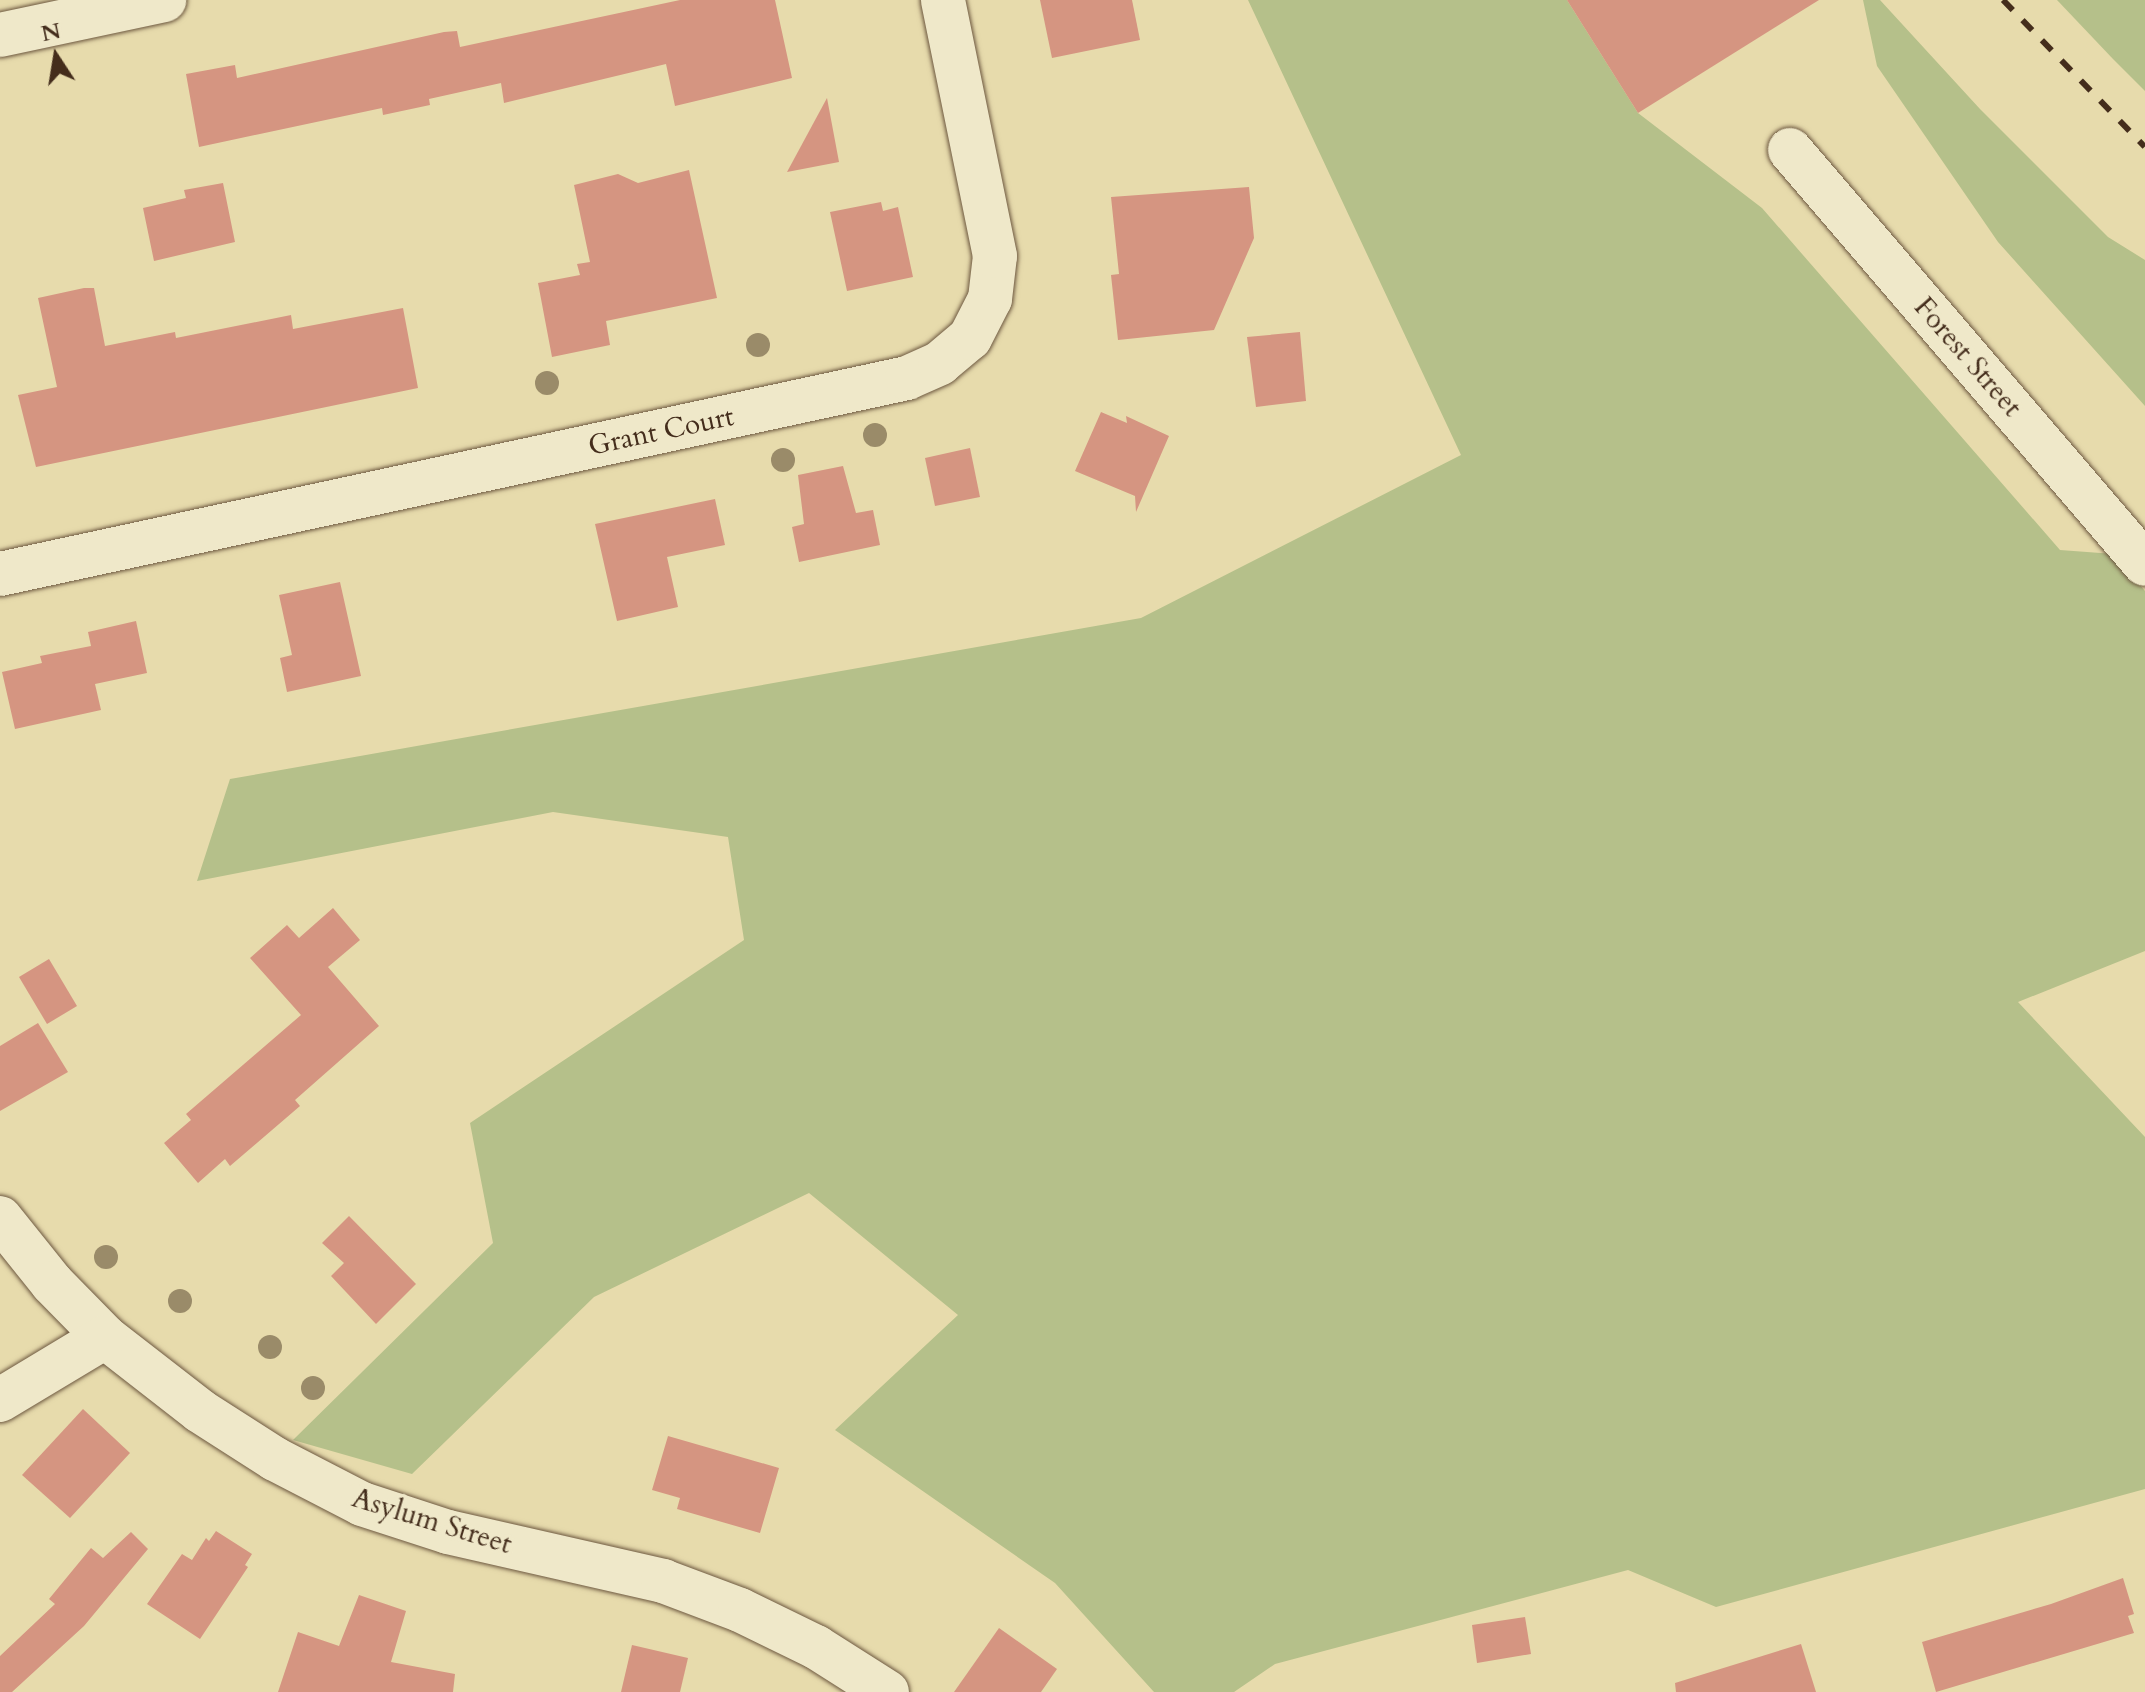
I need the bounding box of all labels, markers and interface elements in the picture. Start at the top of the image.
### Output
north arrow [16,16,96,96]
text: N [39,16,63,49]
street label: Forest Street [1907,290,2029,424]
street label: Grant Court [585,399,737,463]
street label: Asylum Street [348,1481,516,1561]

